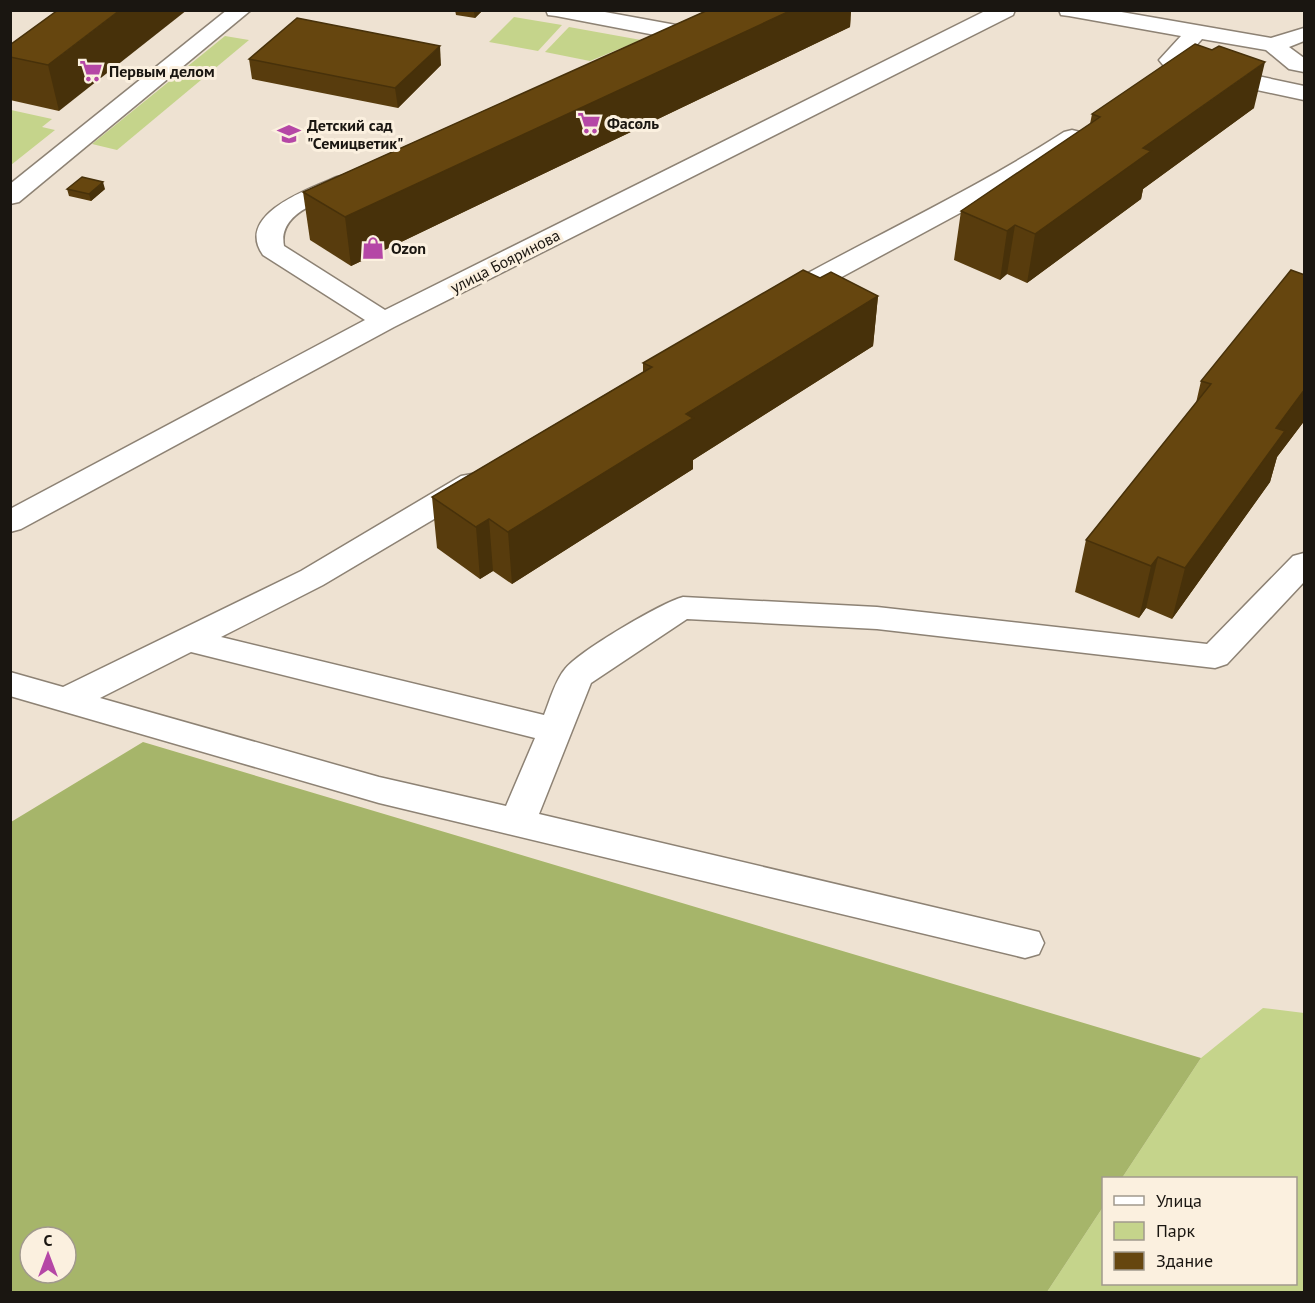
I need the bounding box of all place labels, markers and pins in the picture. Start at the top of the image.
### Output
supermarket icon: Первым делом [78,58,104,84]
place label: Первым делом [109,61,215,81]
supermarket icon: Фасоль [576,110,602,136]
place label: Фасоль [607,113,659,133]
place label: Детский сад "Семицветик" [307,115,403,153]
school or university icon: Детский сад "Семицветик" [276,121,302,147]
shop icon: Ozon [360,235,386,261]
place label: Ozon [391,238,426,258]

